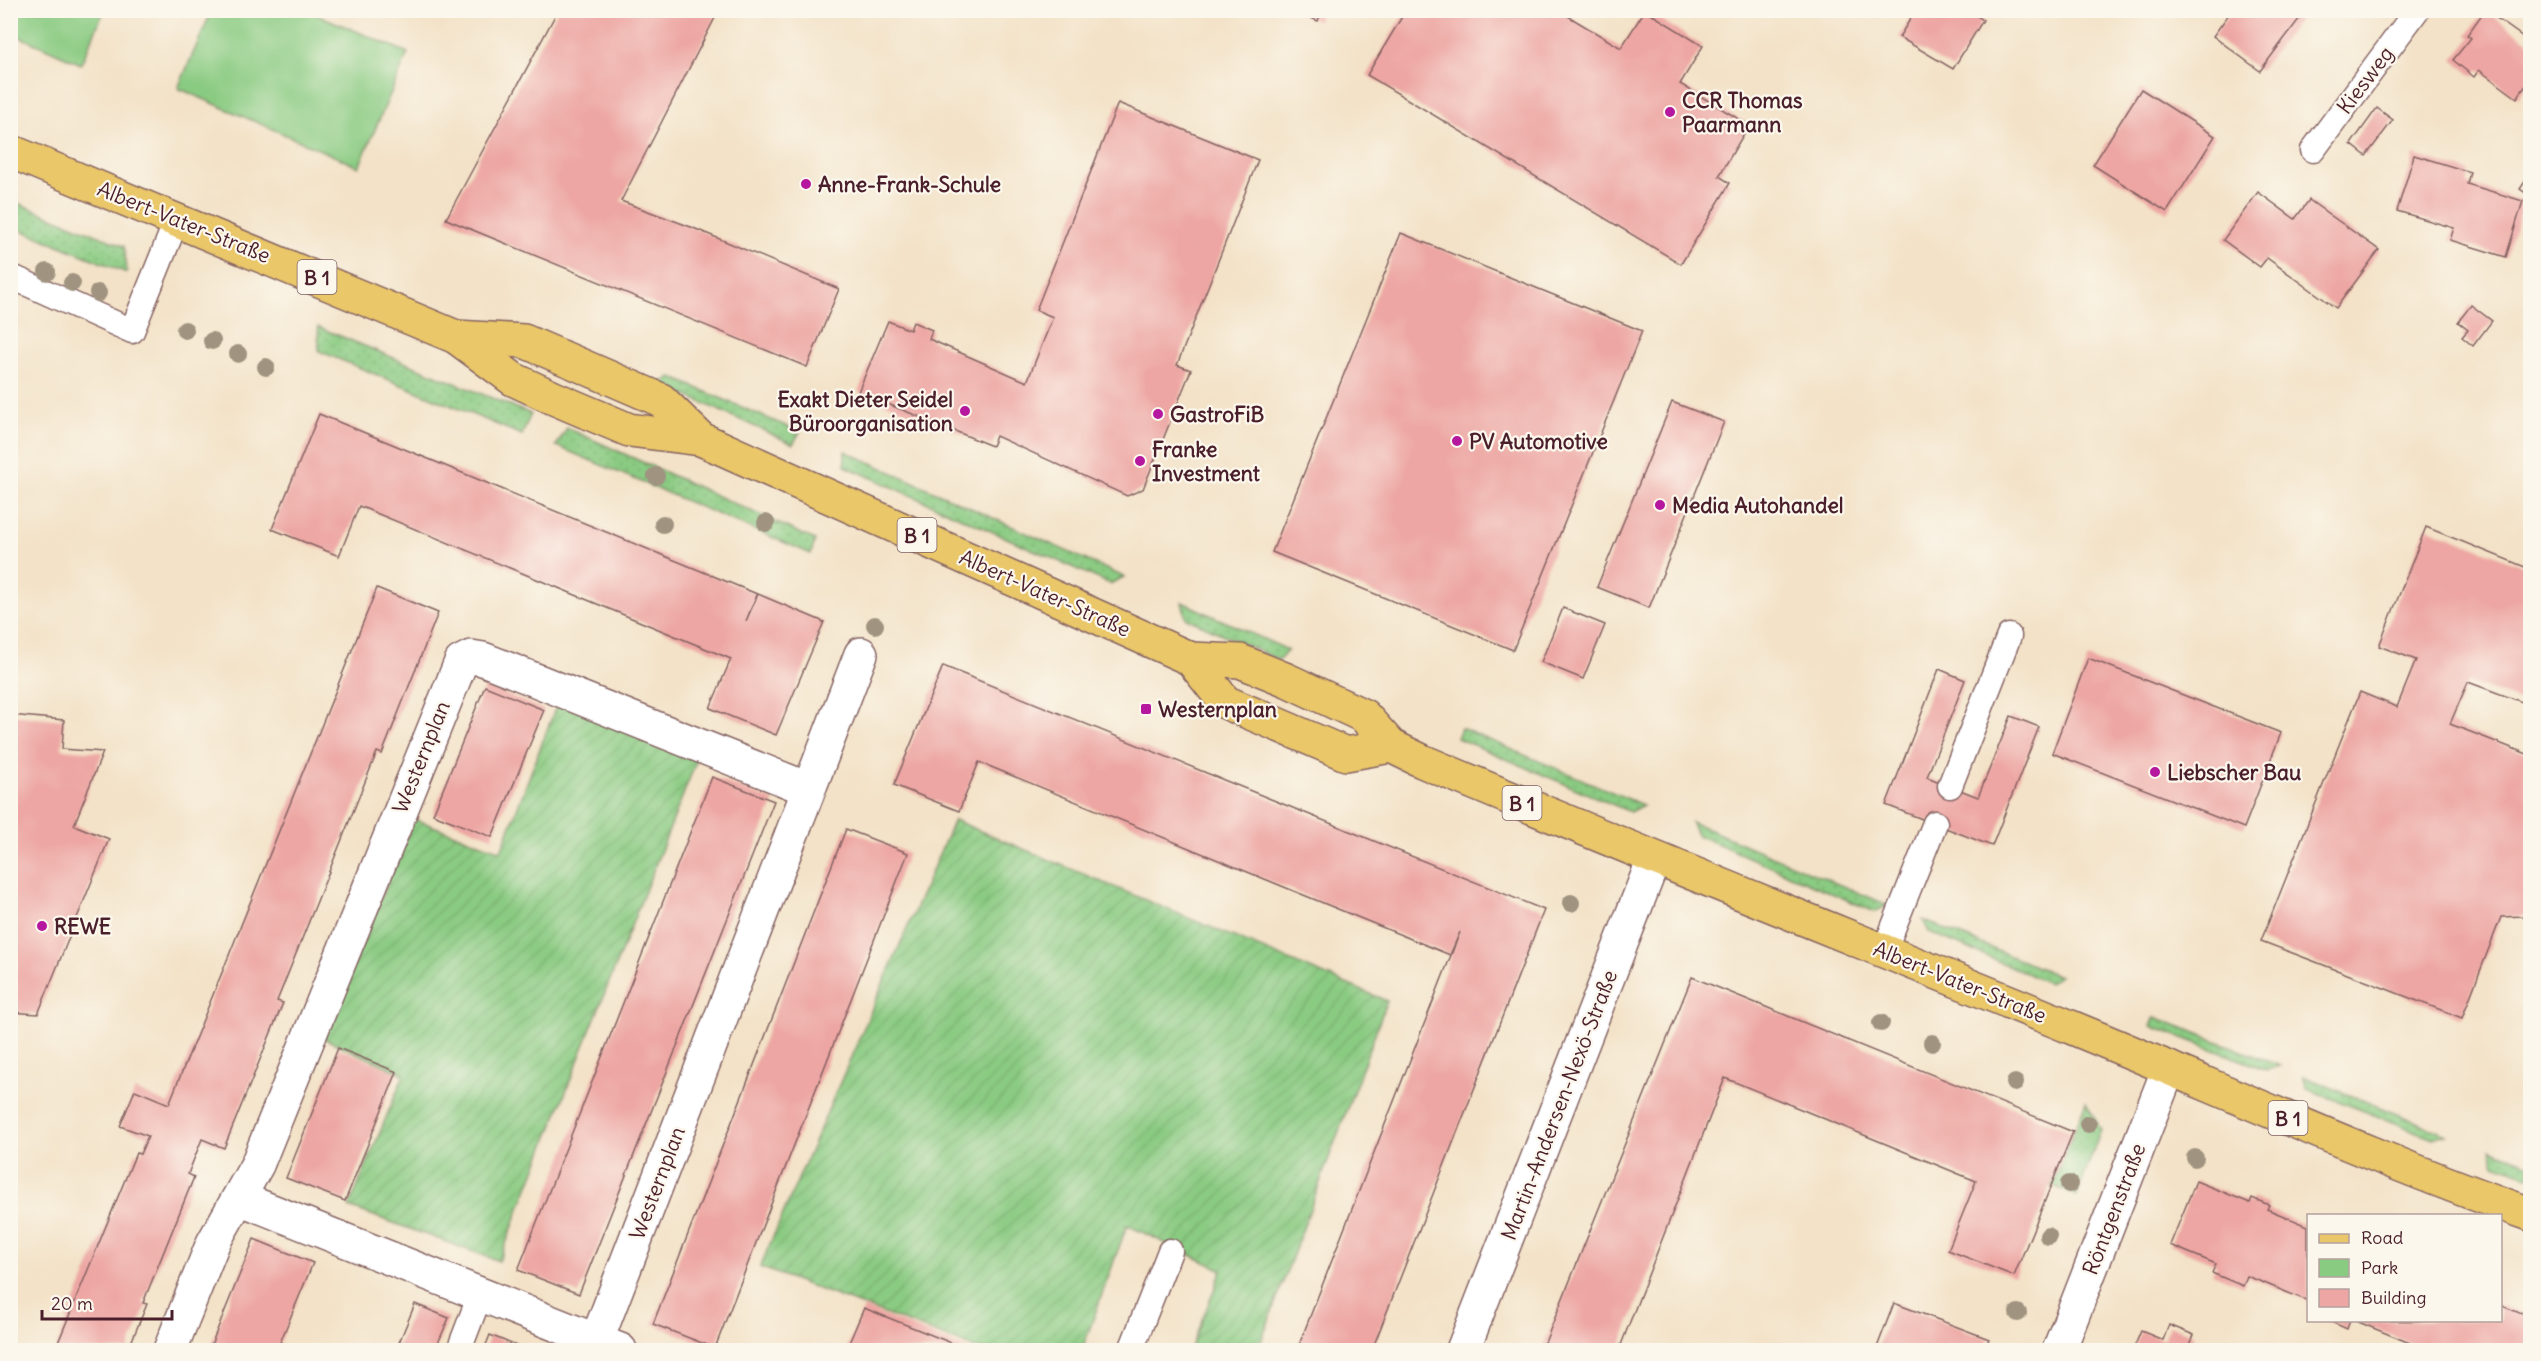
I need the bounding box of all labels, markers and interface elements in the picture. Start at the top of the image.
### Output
street label: Kiesweg [2331,41,2399,119]
place label: CCR Thomas Paarmann [1682,87,1803,138]
marker: CCR Thomas Paarmann [1663,105,1677,119]
place label: Anne-Frank-Schule [818,171,1001,198]
street label: Albert-Vater-Straße [94,175,274,269]
marker: Anne-Frank-Schule [799,177,813,191]
road number: B 1 [298,260,336,294]
place label: Exakt Dieter Seidel Büroorganisation [777,386,953,437]
place label: GastroFiB [1170,401,1265,428]
marker: Exakt Dieter Seidel Büroorganisation [958,404,972,418]
marker: GastroFiB [1151,407,1165,421]
place label: PV Automotive [1469,428,1608,455]
marker: PV Automotive [1450,434,1464,448]
place label: Franke Investment [1152,436,1261,487]
marker: Franke Investment [1133,454,1147,468]
place label: Media Autohandel [1672,492,1843,519]
marker: Media Autohandel [1653,498,1667,512]
road number: B 1 [898,518,936,552]
street label: Albert-Vater-Straße [955,543,1135,643]
place label: Westernplan [1158,696,1277,723]
street label: Westernplan [386,697,456,817]
marker: Westernplan [1139,702,1153,716]
place label: Liebscher Bau [2167,759,2301,786]
marker: Liebscher Bau [2148,765,2162,779]
road number: B 1 [1502,786,1541,820]
place label: REWE [54,913,111,940]
marker: REWE [35,919,49,933]
street label: Albert-Vater-Straße [1870,935,2050,1029]
street label: Martin-Andersen-Nexö-Straße [1495,966,1623,1244]
road number: B 1 [2268,1101,2308,1135]
street label: Westernplan [623,1123,691,1243]
street label: Röntgenstraße [2077,1139,2151,1279]
legend [2307,1214,2502,1322]
text: Road [2361,1226,2404,1249]
text: Park [2361,1256,2398,1279]
scale bar [42,1283,172,1321]
text: Building [2361,1286,2426,1309]
text: 20 m [51,1292,93,1315]

